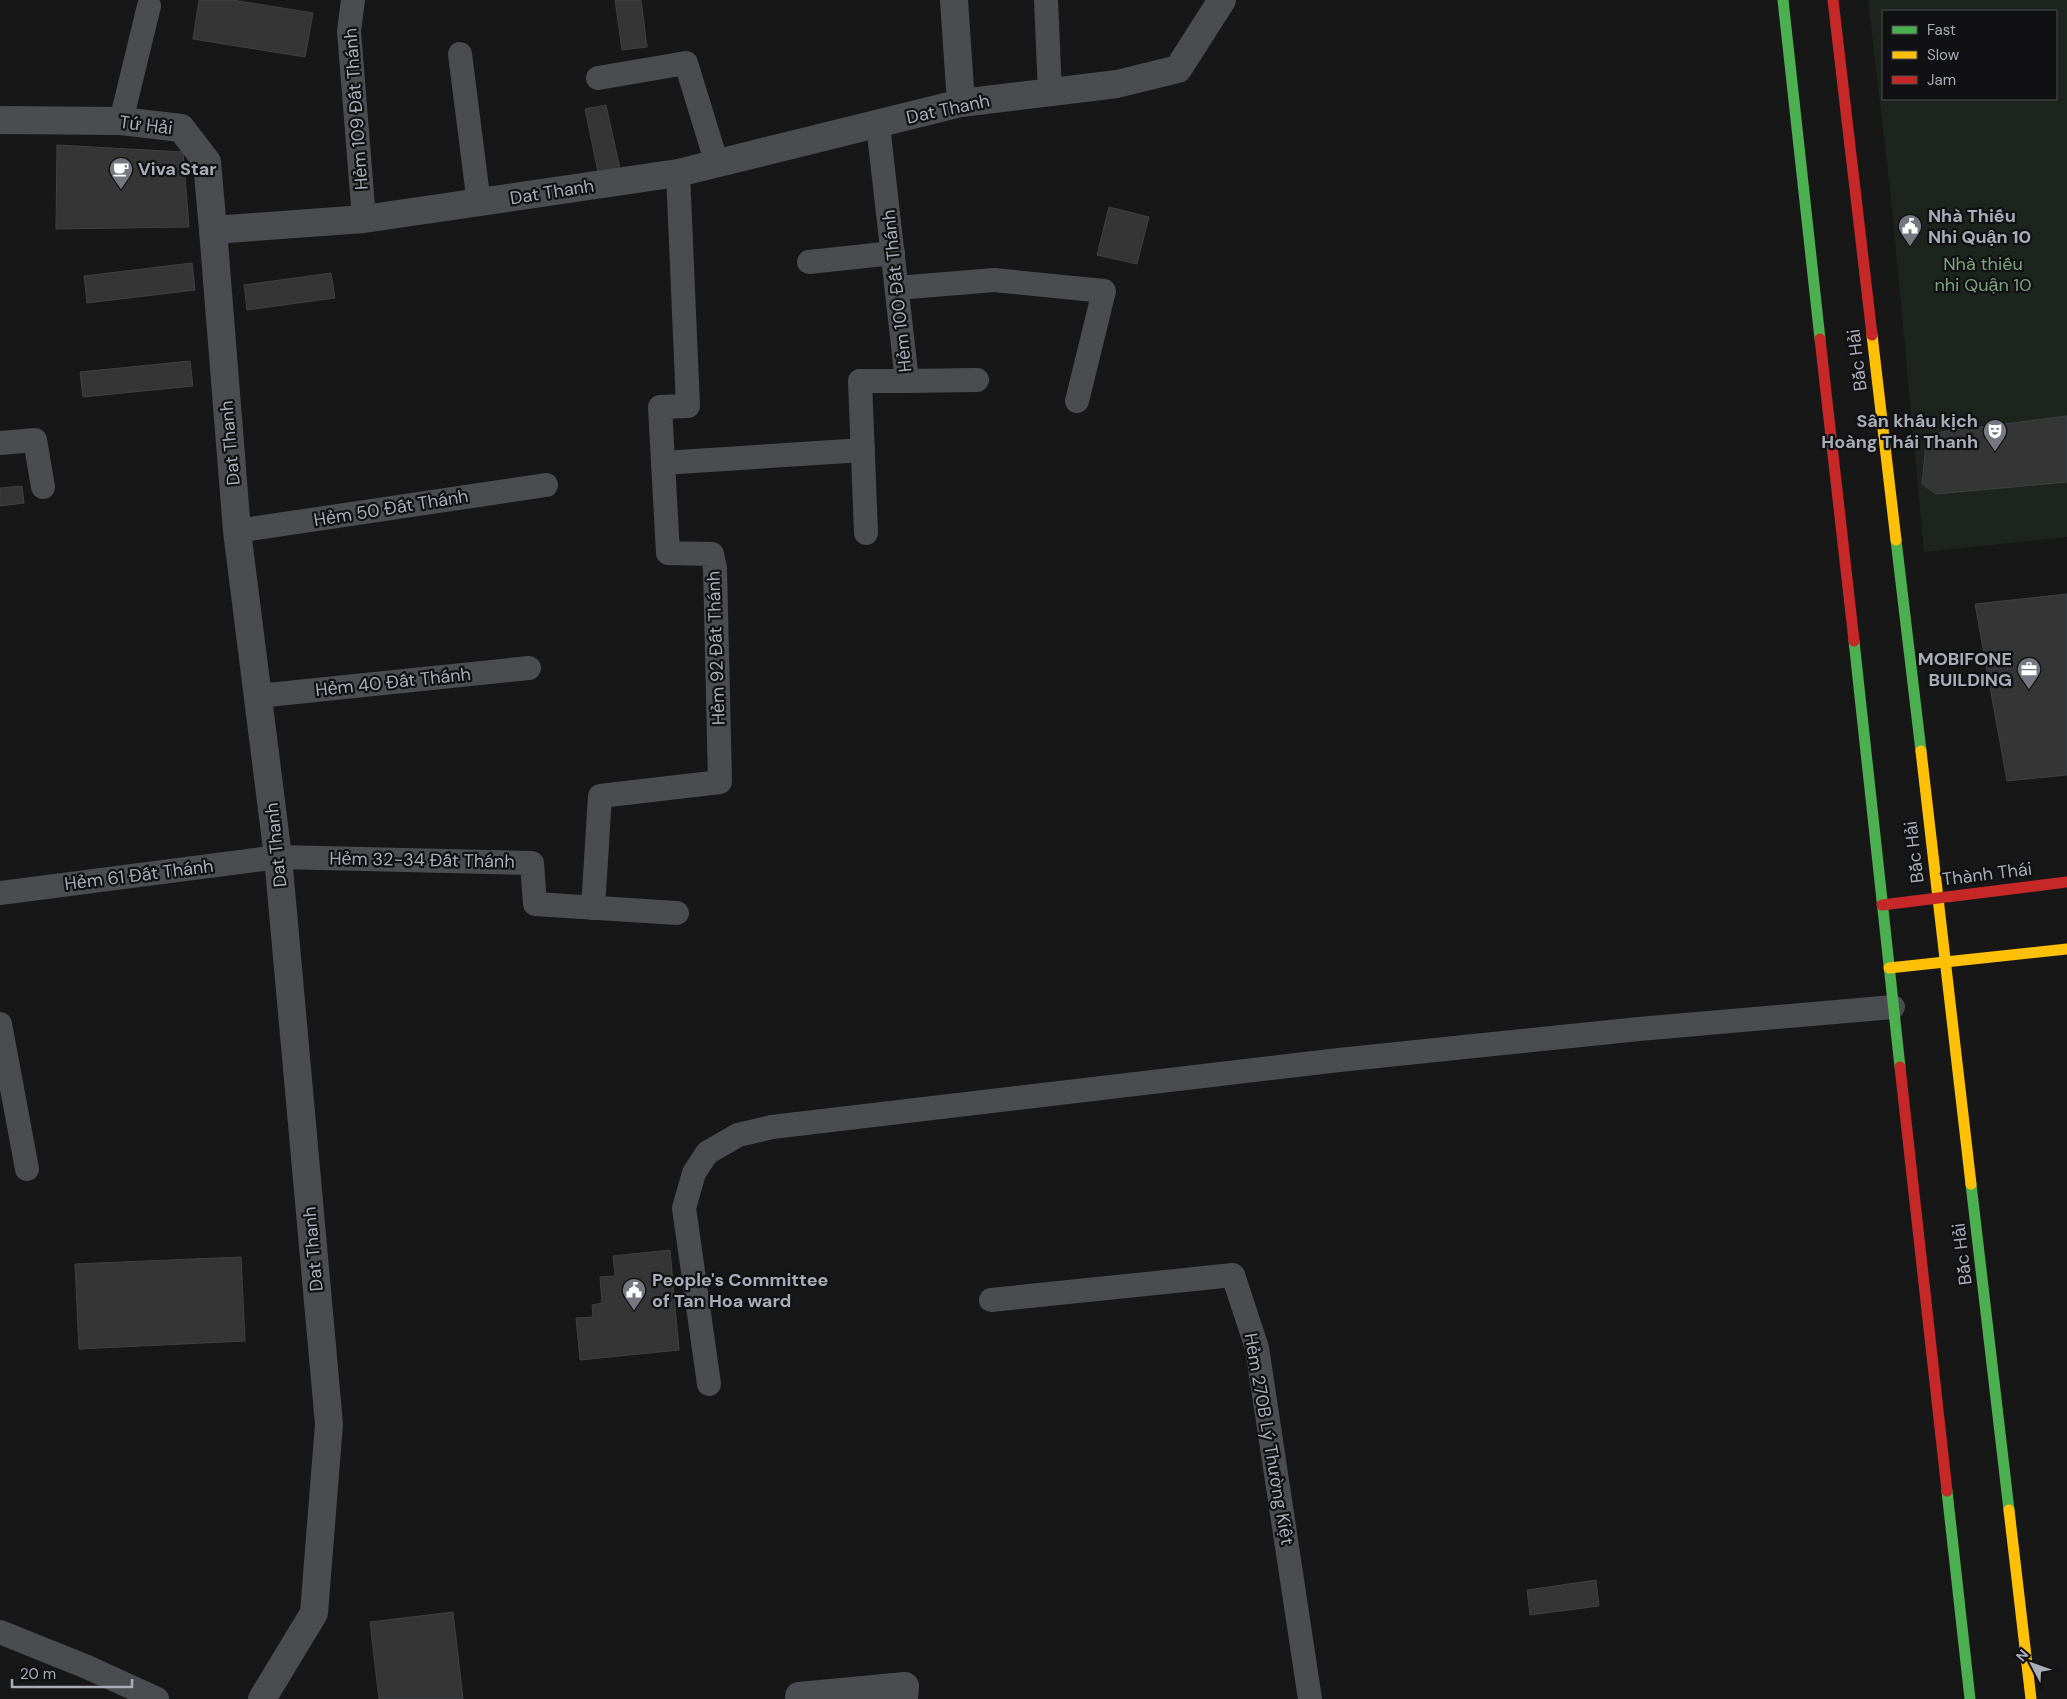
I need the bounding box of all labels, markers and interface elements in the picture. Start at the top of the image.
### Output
legend [1882,10,2057,100]
text: Fast [1927,20,1956,40]
street label: Hẻm 109 Đất Thánh [338,27,374,191]
text: Slow [1927,45,1960,65]
text: Jam [1927,70,1956,90]
street label: Dat Thanh [904,88,992,130]
street label: Tứ Hải [118,110,174,140]
cafe icon: Viva Star [108,156,134,190]
place label: Viva Star [138,157,217,181]
street label: Dat Thanh [508,174,596,210]
place label: Nhà Thiếu Nhi Quận 10 [1928,204,2031,249]
street label: Hẻm 100 Đất Thánh [877,209,917,373]
public building icon: Nhà Thiếu Nhi Quận 10 [1897,213,1923,247]
park label: Nhà thiếu nhi Quận 10 [1934,252,2032,297]
street label: Bắc Hải [1841,328,1873,392]
street label: Dat Thanh [214,400,246,486]
place label: Sân khấu kịch Hoàng Thái Thanh [1821,409,1978,454]
theatre icon: Sân khấu kịch Hoàng Thái Thanh [1982,418,2008,452]
street label: Hẻm 50 Đất Thánh [312,484,470,532]
street label: Hẻm 92 Đất Thánh [701,570,731,726]
place label: MOBIFONE BUILDING [1918,647,2012,692]
office icon: MOBIFONE BUILDING [2016,656,2042,690]
street label: Hẻm 40 Đất Thánh [314,662,472,702]
street label: Dat Thanh [260,802,292,888]
street label: Bắc Hải [1898,820,1930,884]
street label: Hẻm 32-34 Đất Thánh [329,846,515,874]
street label: Hẻm 61 Đất Thánh [63,854,215,896]
street label: Thành Thái [1941,857,2033,891]
street label: Dat Thanh [297,1206,329,1292]
street label: Bắc Hải [1946,1222,1978,1286]
place label: People's Committee of Tan Hoa ward [652,1268,829,1313]
public building icon: People's Committee of Tan Hoa ward [621,1277,647,1311]
street label: Hẻm 270B Lý Thường Kiệt [1239,1331,1299,1547]
north arrow [2007,1639,2057,1689]
text: N [2012,1646,2032,1665]
scale bar [12,1656,132,1688]
text: 20 m [20,1664,56,1684]

